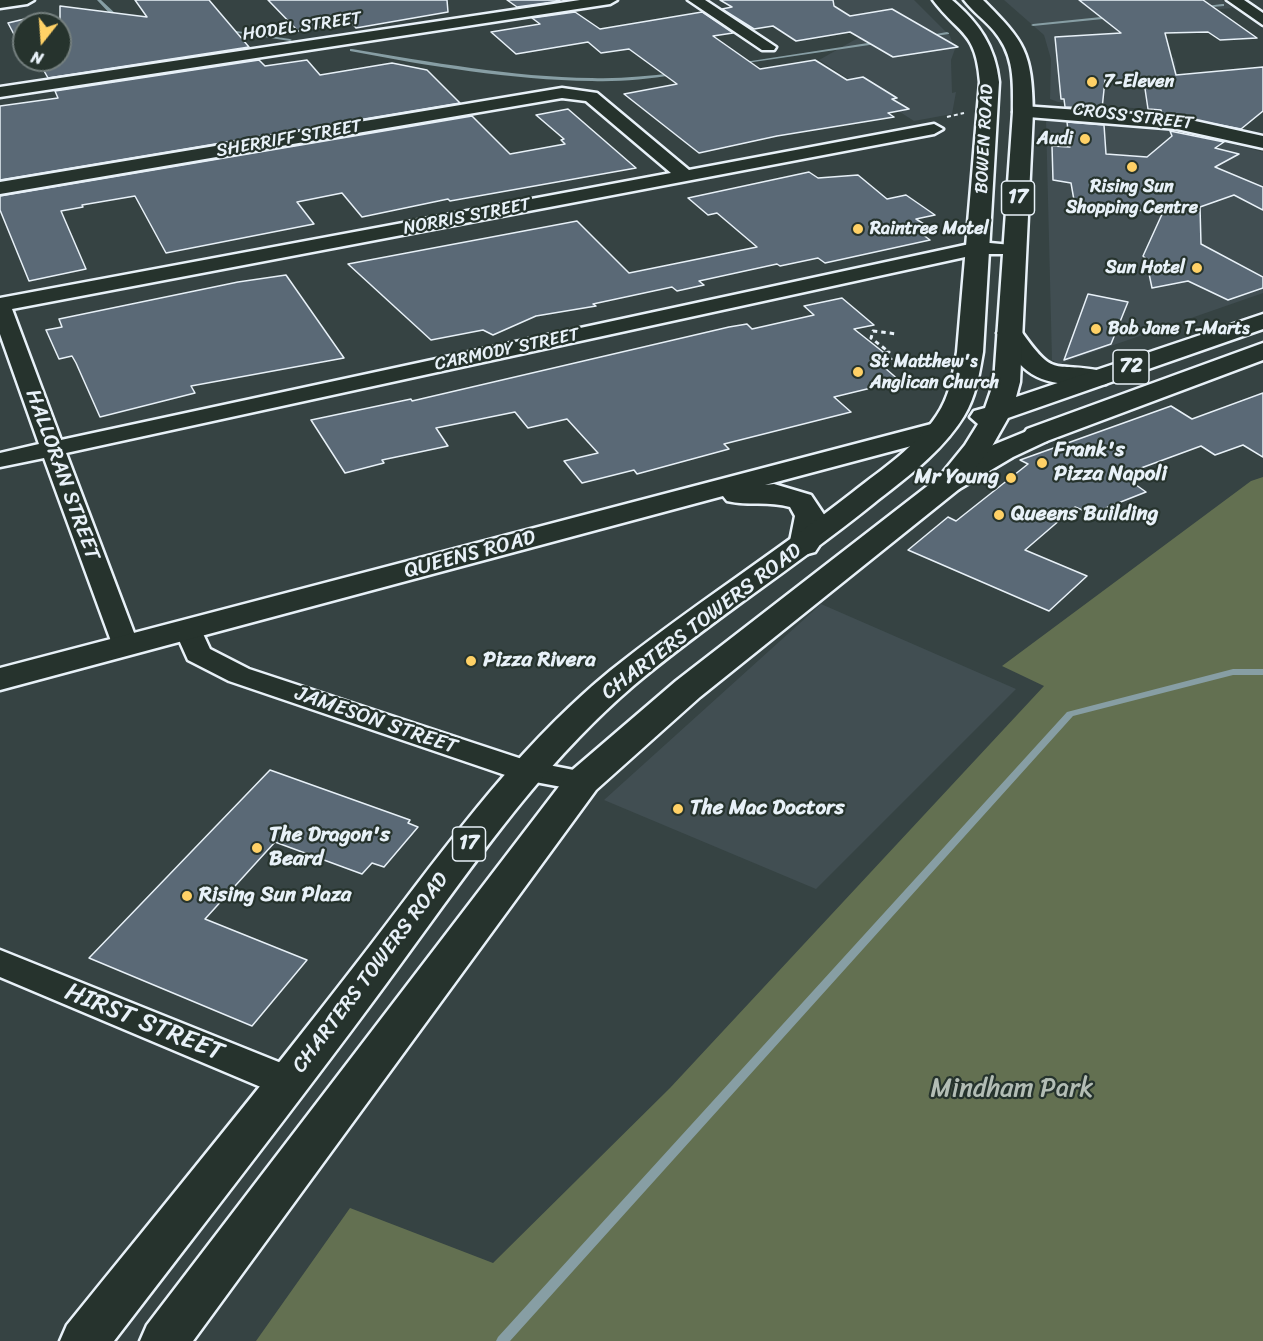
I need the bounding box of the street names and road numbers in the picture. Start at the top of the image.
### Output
street label: HODEL STREET [241,8,363,46]
street label: BOWEN ROAD [971,84,999,194]
street label: CROSS STREET [1072,99,1194,135]
street label: SHERRIFF STREET [215,116,363,162]
road number: 17 [1002,181,1034,215]
street label: NORRIS STREET [402,194,532,240]
street label: CARMODY STREET [433,324,581,376]
road number: 72 [1113,350,1149,384]
street label: HALLORAN STREET [19,386,105,564]
street label: QUEENS ROAD [402,525,538,585]
street label: CHARTERS TOWERS ROAD [597,538,807,706]
street label: JAMESON STREET [292,681,460,761]
road number: 17 [452,827,486,861]
street label: CHARTERS TOWERS ROAD [287,868,455,1078]
street label: HIRST STREET [60,977,228,1069]

